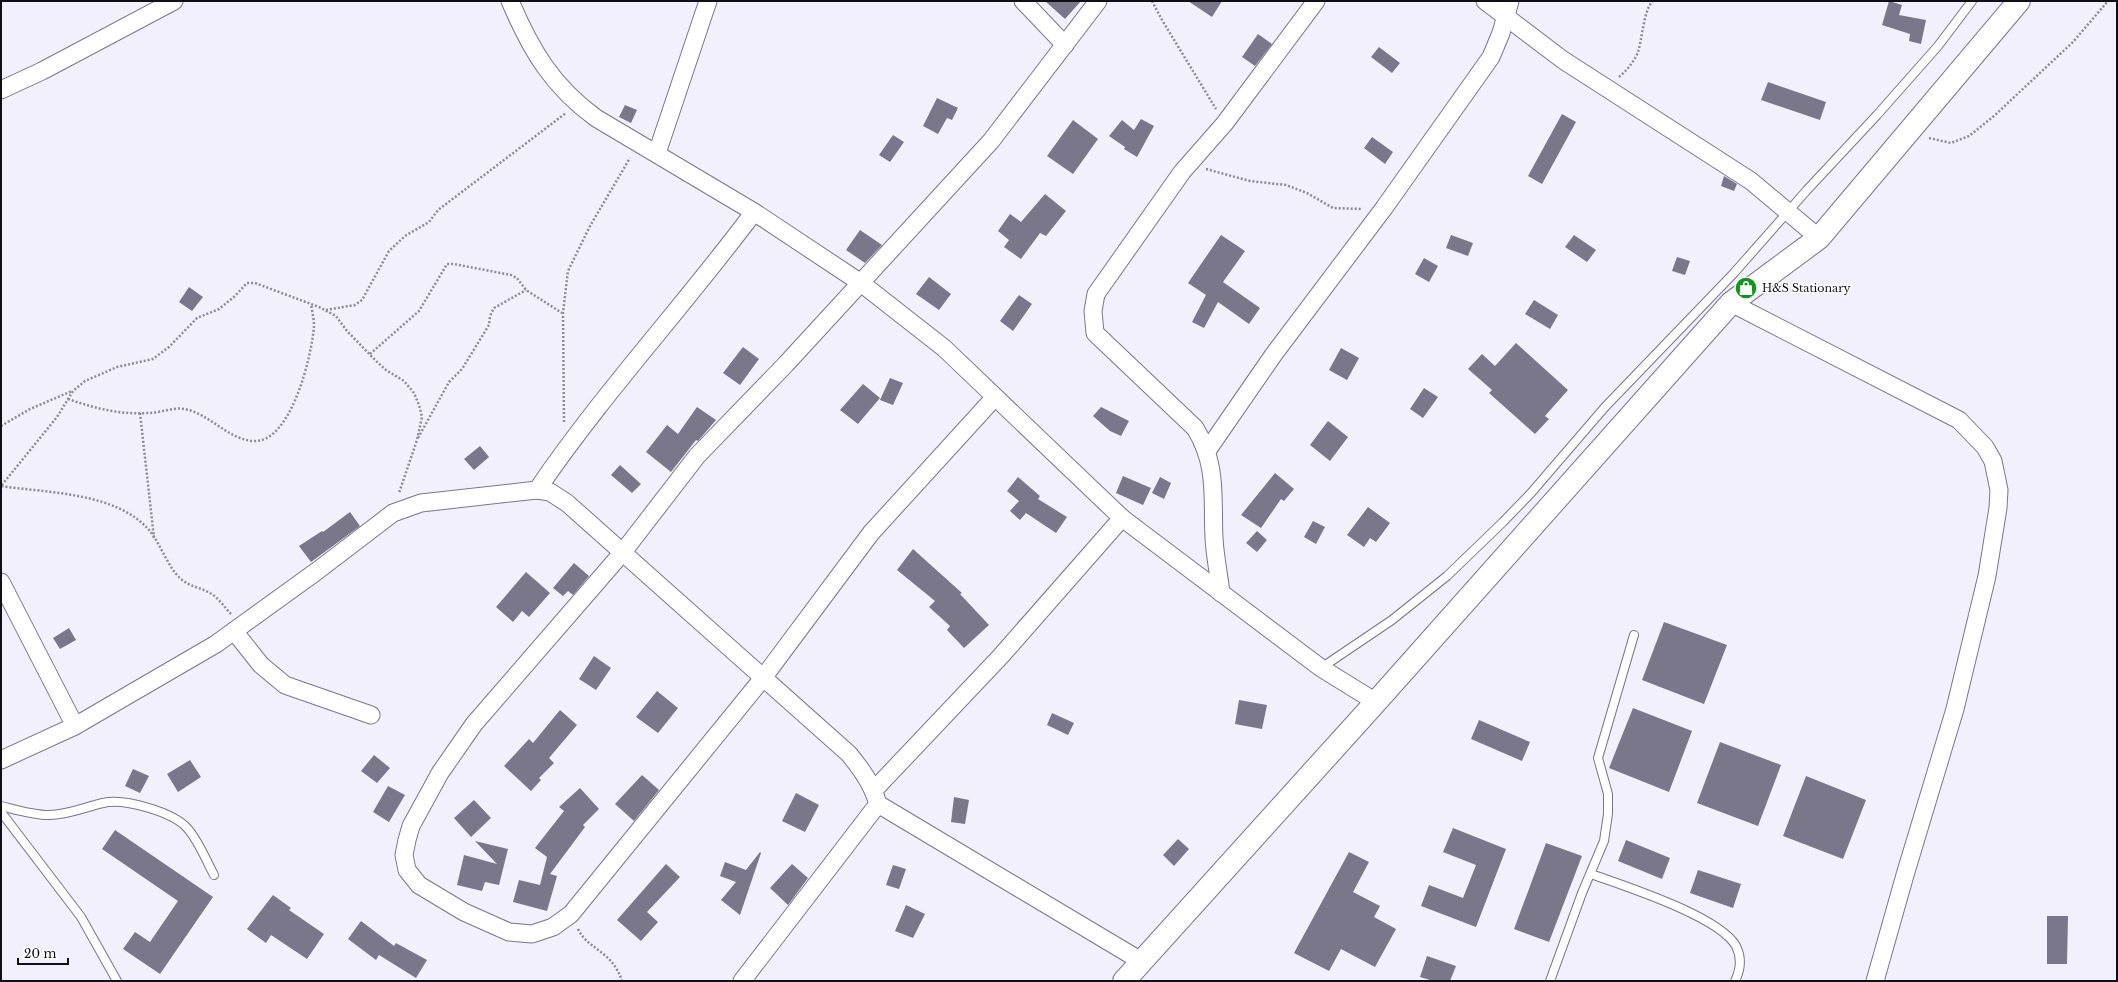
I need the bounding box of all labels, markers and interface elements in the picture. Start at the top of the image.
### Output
shop icon: H&S Stationary [1733,275,1759,301]
place label: H&S Stationary [1762,281,1850,295]
scale bar [18,940,68,966]
text: 20 m [24,946,56,961]

